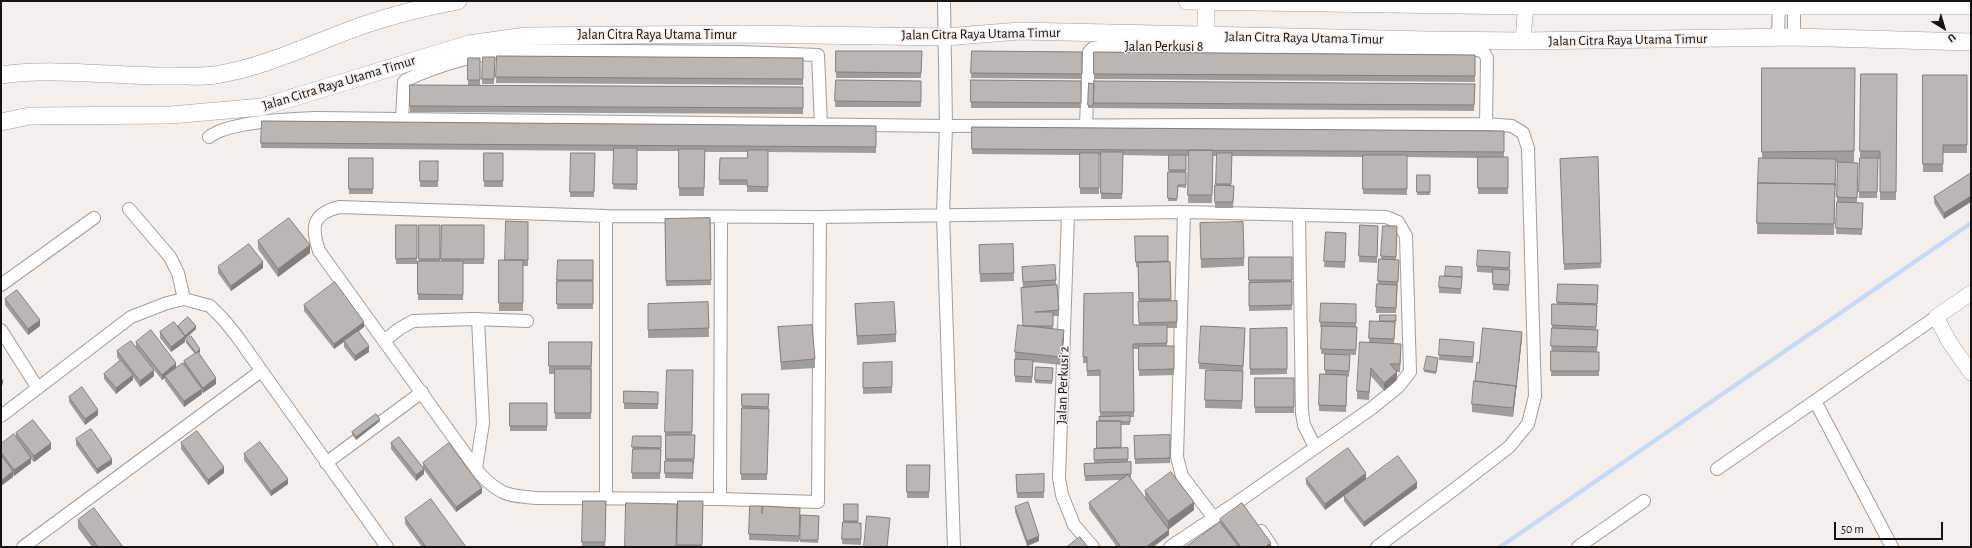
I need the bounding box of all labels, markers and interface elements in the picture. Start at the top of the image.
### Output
north arrow [1924,8,1964,48]
street label: Jalan Citra Raya Utama Timur [901,24,1061,44]
street label: Jalan Citra Raya Utama Timur [578,27,736,43]
street label: Jalan Citra Raya Utama Timur [1224,28,1384,48]
street label: Jalan Citra Raya Utama Timur [1548,30,1708,50]
text: U [1946,31,1958,44]
street label: Jalan Perkusi 8 [1125,39,1203,55]
street label: Jalan Citra Raya Utama Timur [261,52,417,114]
street label: Jalan Perkusi 2 [1053,346,1073,424]
scale bar [1836,514,1945,540]
text: 50 m [1841,523,1864,535]

